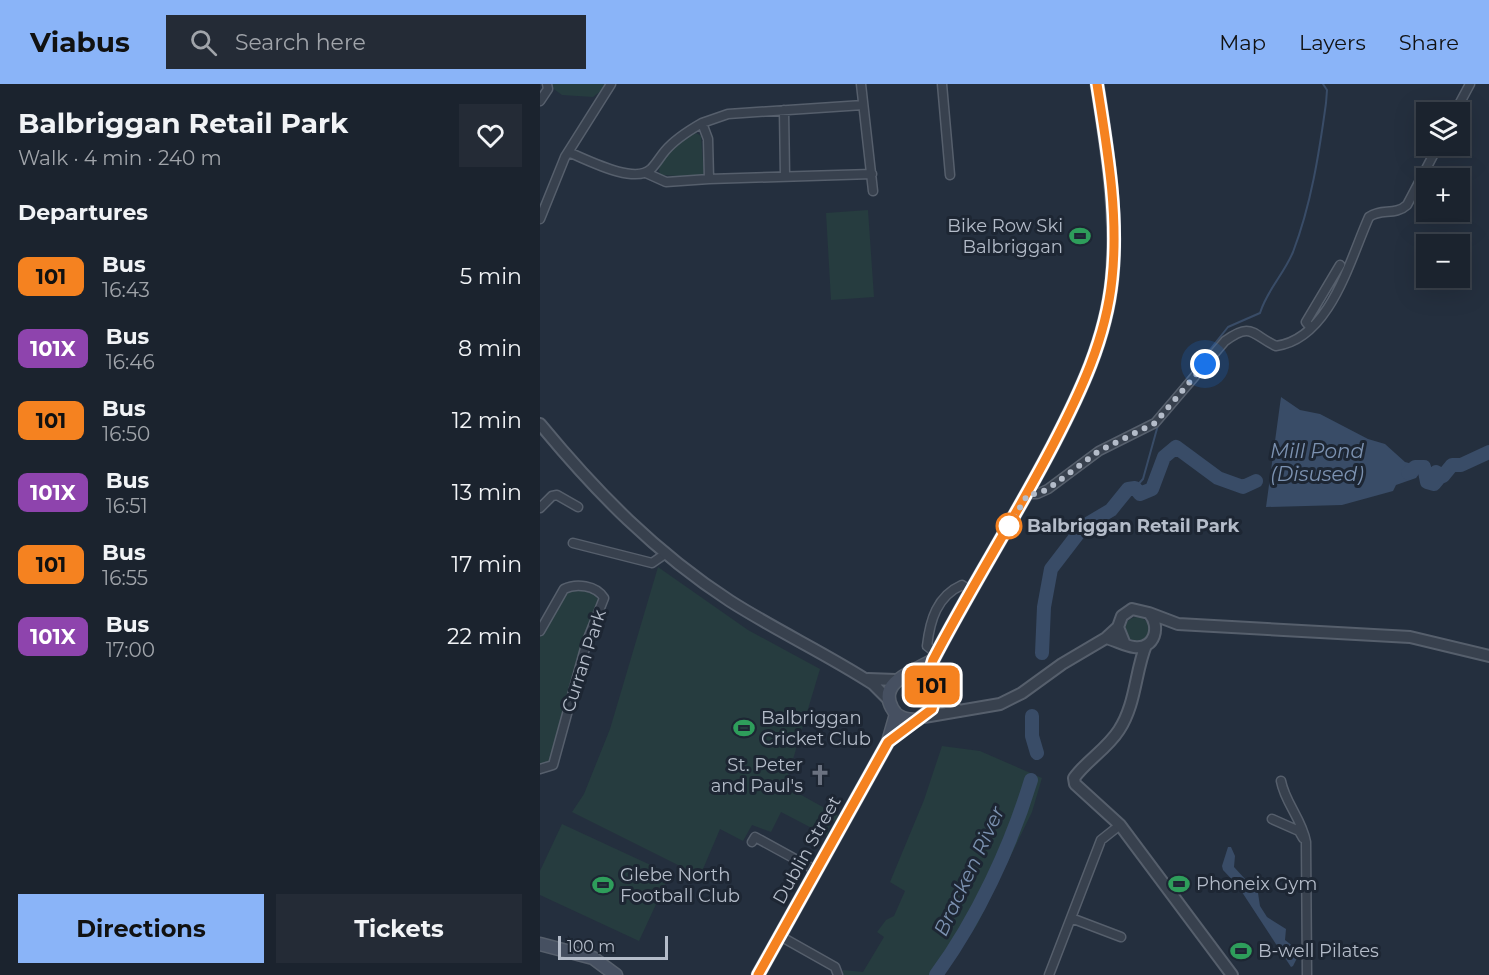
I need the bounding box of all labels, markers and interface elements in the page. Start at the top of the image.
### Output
search box [166,15,586,69]
text: Viabus [30,25,130,59]
icon: search [187,26,220,59]
text: Search here [235,29,366,56]
text: Map [1219,30,1266,55]
text: Layers [1299,30,1366,55]
text: Share [1399,30,1459,55]
map controls [1416,102,1470,288]
button: layers [1416,102,1470,156]
button: heart [459,104,522,167]
text: Balbriggan Retail Park [18,106,348,140]
text: Walk · 4 min · 240 m [18,146,222,170]
button: + [1416,168,1470,222]
text: Departures [18,199,148,226]
place label: Bike Row Ski Balbriggan [947,215,1063,258]
sports icon: Bike Row Ski Balbriggan [1068,224,1092,248]
button: − [1416,234,1470,288]
text: Bus [102,251,146,278]
text: 5 min [460,263,522,290]
text: 101 [36,264,66,289]
text: 16:43 [102,278,150,302]
text: Bus [106,323,149,350]
text: 8 min [458,335,522,362]
text: 101X [30,336,76,361]
your location [1190,349,1220,379]
text: 16:46 [106,350,155,374]
text: Bus [102,395,146,422]
text: 12 min [452,407,522,434]
text: 101 [36,408,66,433]
text: 16:50 [102,422,150,446]
water label: Mill Pond (Disused) [1270,439,1365,486]
text: Bus [106,467,149,494]
text: 13 min [452,479,522,506]
text: 101X [30,480,76,505]
text: 16:51 [106,494,148,518]
marker: Balbriggan Retail Park [996,513,1022,539]
place label: Balbriggan Retail Park [1027,515,1239,537]
text: Bus [102,539,146,566]
text: 17 min [451,551,522,578]
text: 101 [36,552,66,577]
text: 16:55 [102,566,148,590]
street label: Curran Park [557,607,611,715]
text: Bus [106,611,149,638]
text: 22 min [447,623,522,650]
text: 101X [30,624,76,649]
text: 17:00 [106,638,155,662]
line badge: 101 [898,666,966,704]
text: 101 [917,673,947,698]
place label: Balbriggan Cricket Club [761,707,871,750]
sports icon: Balbriggan Cricket Club [732,716,756,740]
place label: St. Peter and Paul's [711,754,803,797]
church icon: St. Peter and Paul's [808,763,832,787]
street label: Dublin Street [768,792,846,908]
water label: Bracken River [928,801,1010,940]
place label: Glebe North Football Club [620,864,740,907]
sports icon: Phoneix Gym [1167,872,1191,896]
sports icon: Glebe North Football Club [591,873,615,897]
place label: Phoneix Gym [1196,873,1317,895]
button: Directions [18,894,264,963]
button: Tickets [276,894,522,963]
scale bar [558,933,668,960]
text: 100 m [567,937,615,956]
sports icon: B-well Pilates [1229,939,1253,963]
place label: B-well Pilates [1258,940,1379,962]

